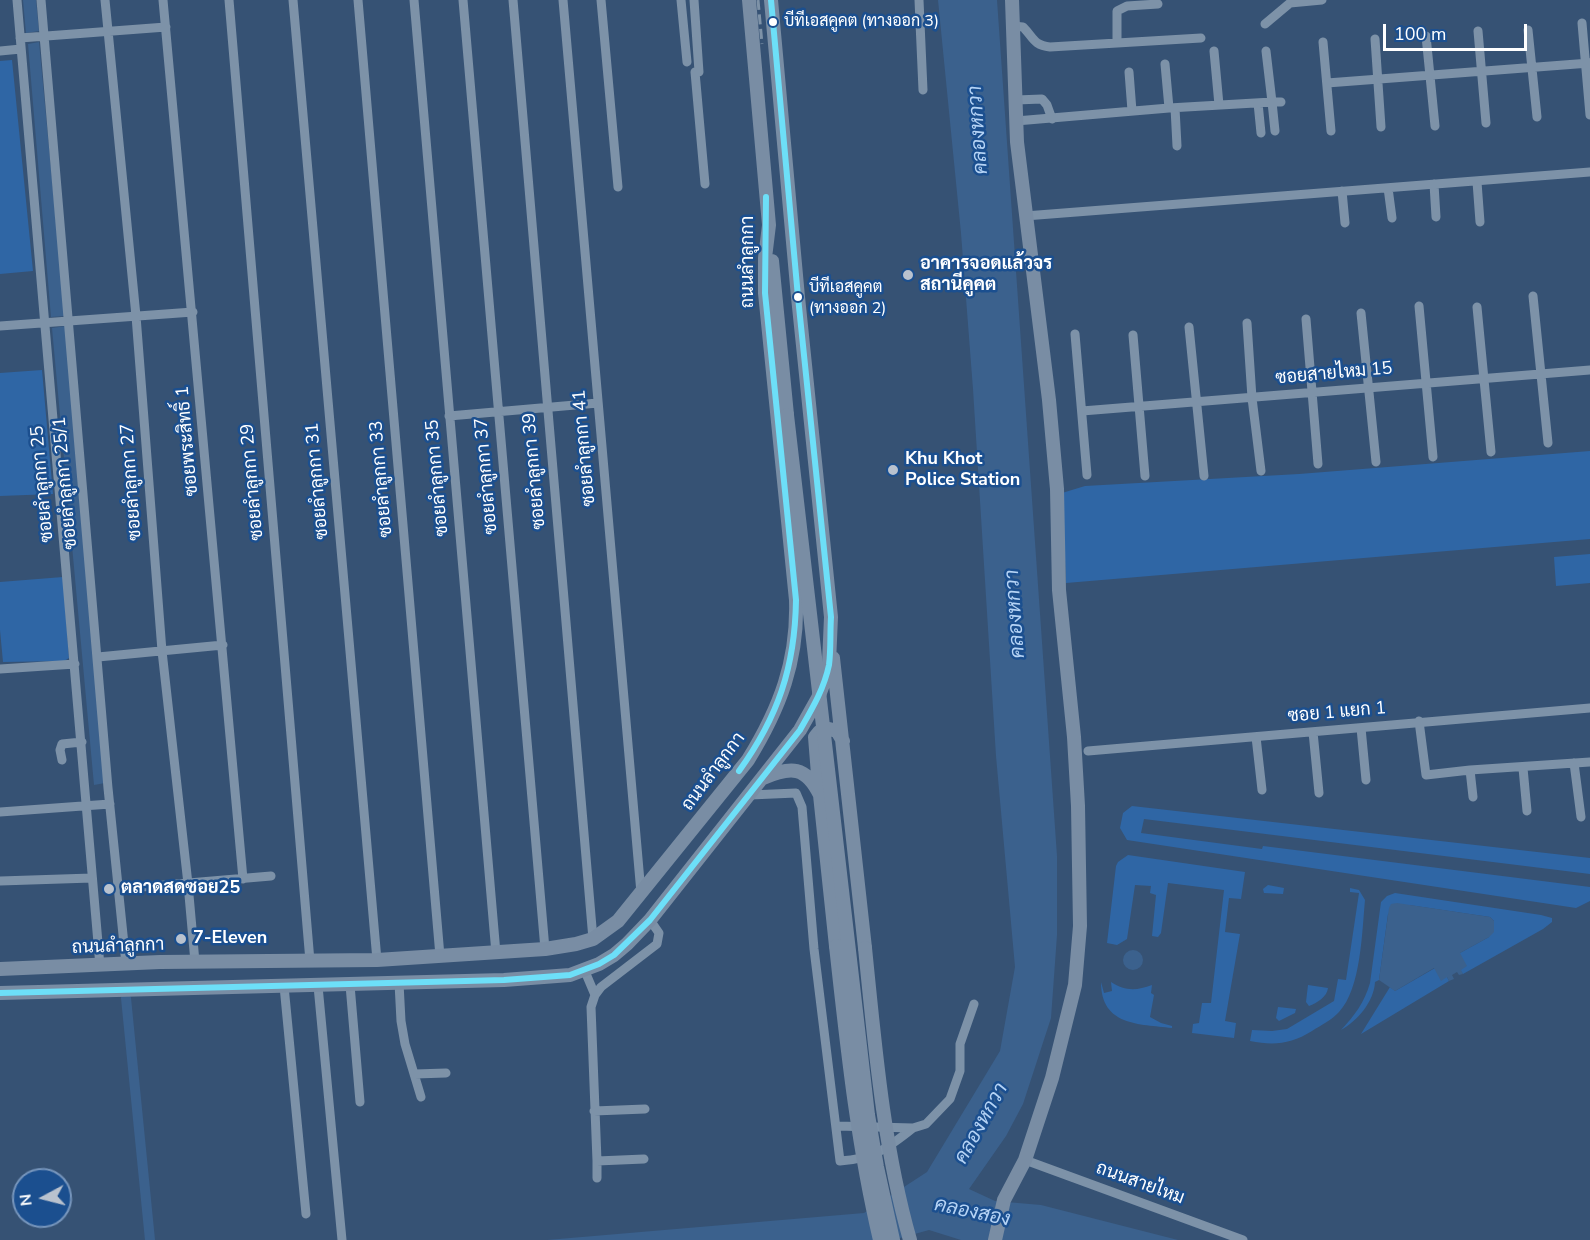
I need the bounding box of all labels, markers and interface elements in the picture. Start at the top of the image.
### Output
place label: บีทีเอสคูคต (ทางออก 3) [784,12,939,32]
scale bar [1386,12,1530,50]
marker: บีทีเอสคูคต (ทางออก 3) [767,16,779,28]
text: 100 m [1394,22,1446,46]
water label: คลองหกวา [964,85,994,175]
street label: ถนนลำลูกกา [738,216,760,308]
place label: อาคารจอดแล้วจร สถานีคูคต [920,254,1052,296]
marker: อาคารจอดแล้วจร สถานีคูคต [901,268,915,282]
place label: บีทีเอสคูคต (ทางออก 2) [809,278,886,316]
marker: บีทีเอสคูคต (ทางออก 2) [792,291,804,303]
street label: ซอยสายไหม 15 [1275,358,1393,390]
street label: ซอยพระสิทธิ์ 1 [172,385,204,497]
street label: ซอยลำลูกกา 41 [569,389,601,507]
street label: ซอยลำลูกกา 39 [519,412,551,530]
street label: ซอยลำลูกกา 25/1 [49,416,83,550]
street label: ซอยลำลูกกา 37 [471,417,503,535]
street label: ซอยลำลูกกา 35 [422,419,454,537]
street label: ซอยลำลูกกา 33 [366,420,398,538]
street label: ซอยลำลูกกา 31 [302,422,334,540]
street label: ซอยลำลูกกา 27 [117,423,147,541]
street label: ซอยลำลูกกา 29 [237,423,269,541]
street label: ซอยลำลูกกา 25 [27,425,59,543]
place label: Khu Khot Police Station [905,449,1020,492]
marker: Khu Khot Police Station [886,463,900,477]
water label: คลองหกวา [1001,569,1031,659]
street label: ซอย 1 แยก 1 [1287,698,1387,728]
street label: ถนนลำลูกกา [678,729,750,815]
place label: ตลาดสดซอย25 [121,878,240,900]
marker: ตลาดสดซอย25 [102,882,116,896]
place label: 7-Eleven [193,928,267,950]
marker: 7-Eleven [174,932,188,946]
street label: ถนนลำลูกกา [71,935,165,959]
water label: คลองหกวา [950,1079,1014,1169]
street label: ถนนสายไหม [1093,1158,1187,1210]
north arrow [12,1168,72,1228]
text: N [14,1193,38,1207]
water label: คลองสอง [932,1193,1012,1233]

